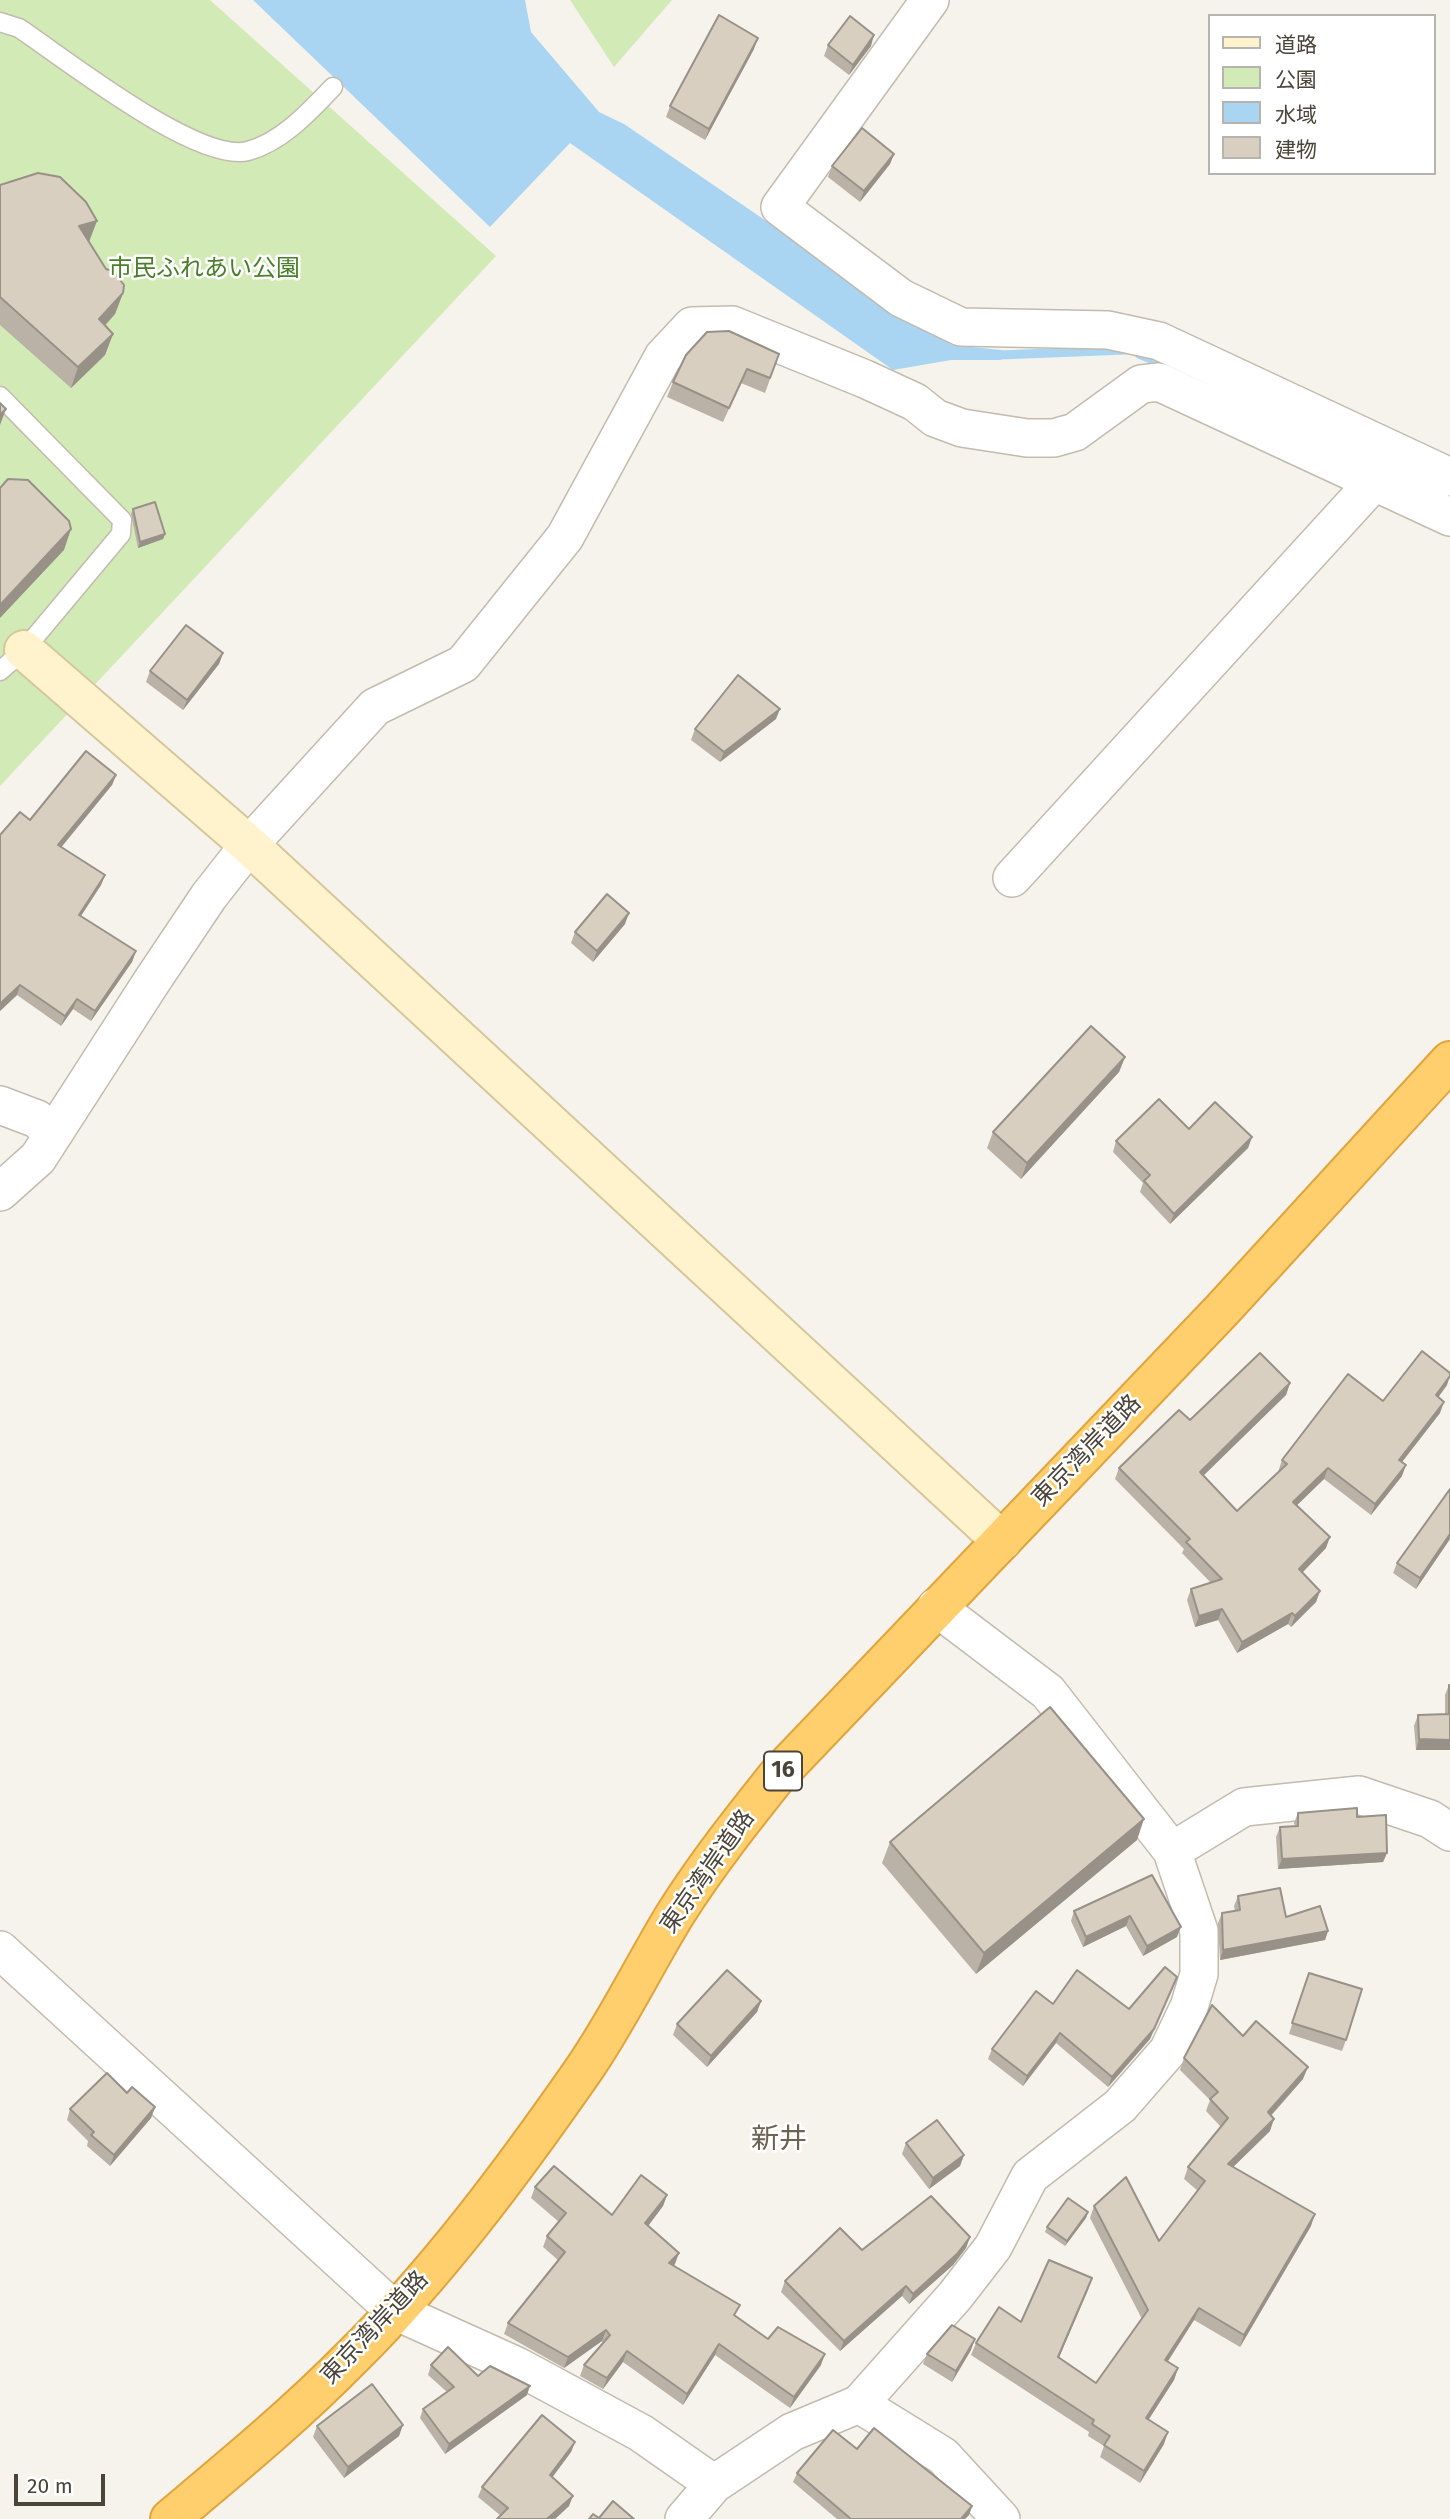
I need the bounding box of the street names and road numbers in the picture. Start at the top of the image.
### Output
street label: 東京湾岸道路 [1027,1389,1147,1513]
road number: 16 [764,1752,802,1790]
street label: 東京湾岸道路 [655,1805,761,1939]
street label: 東京湾岸道路 [315,2266,435,2390]

